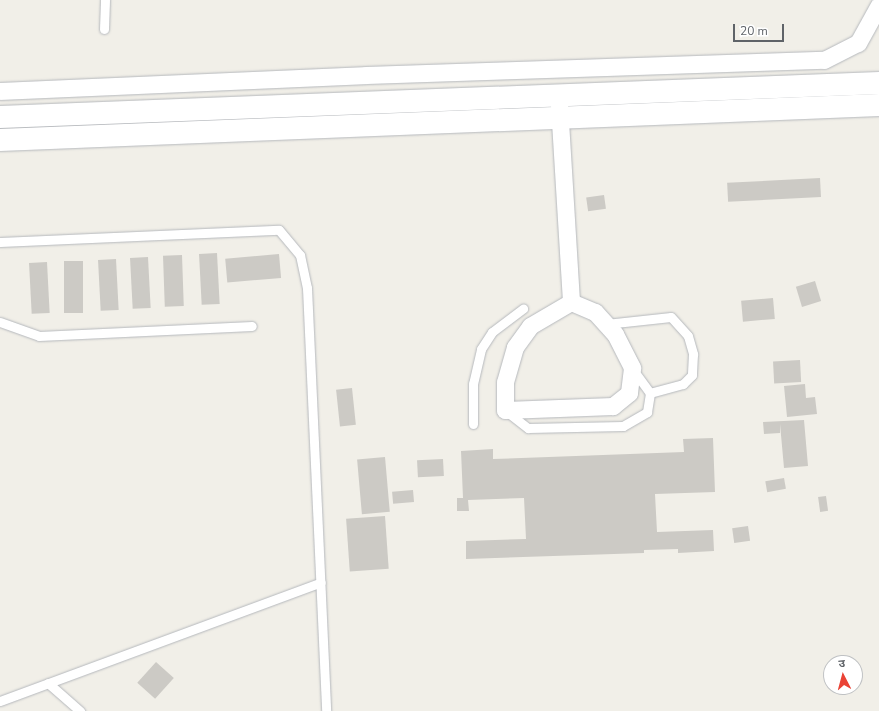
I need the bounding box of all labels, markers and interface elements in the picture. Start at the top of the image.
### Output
scale bar [735,16,786,42]
text: 20 m [740,23,768,39]
north arrow [823,655,863,695]
text: उ [838,656,846,671]

